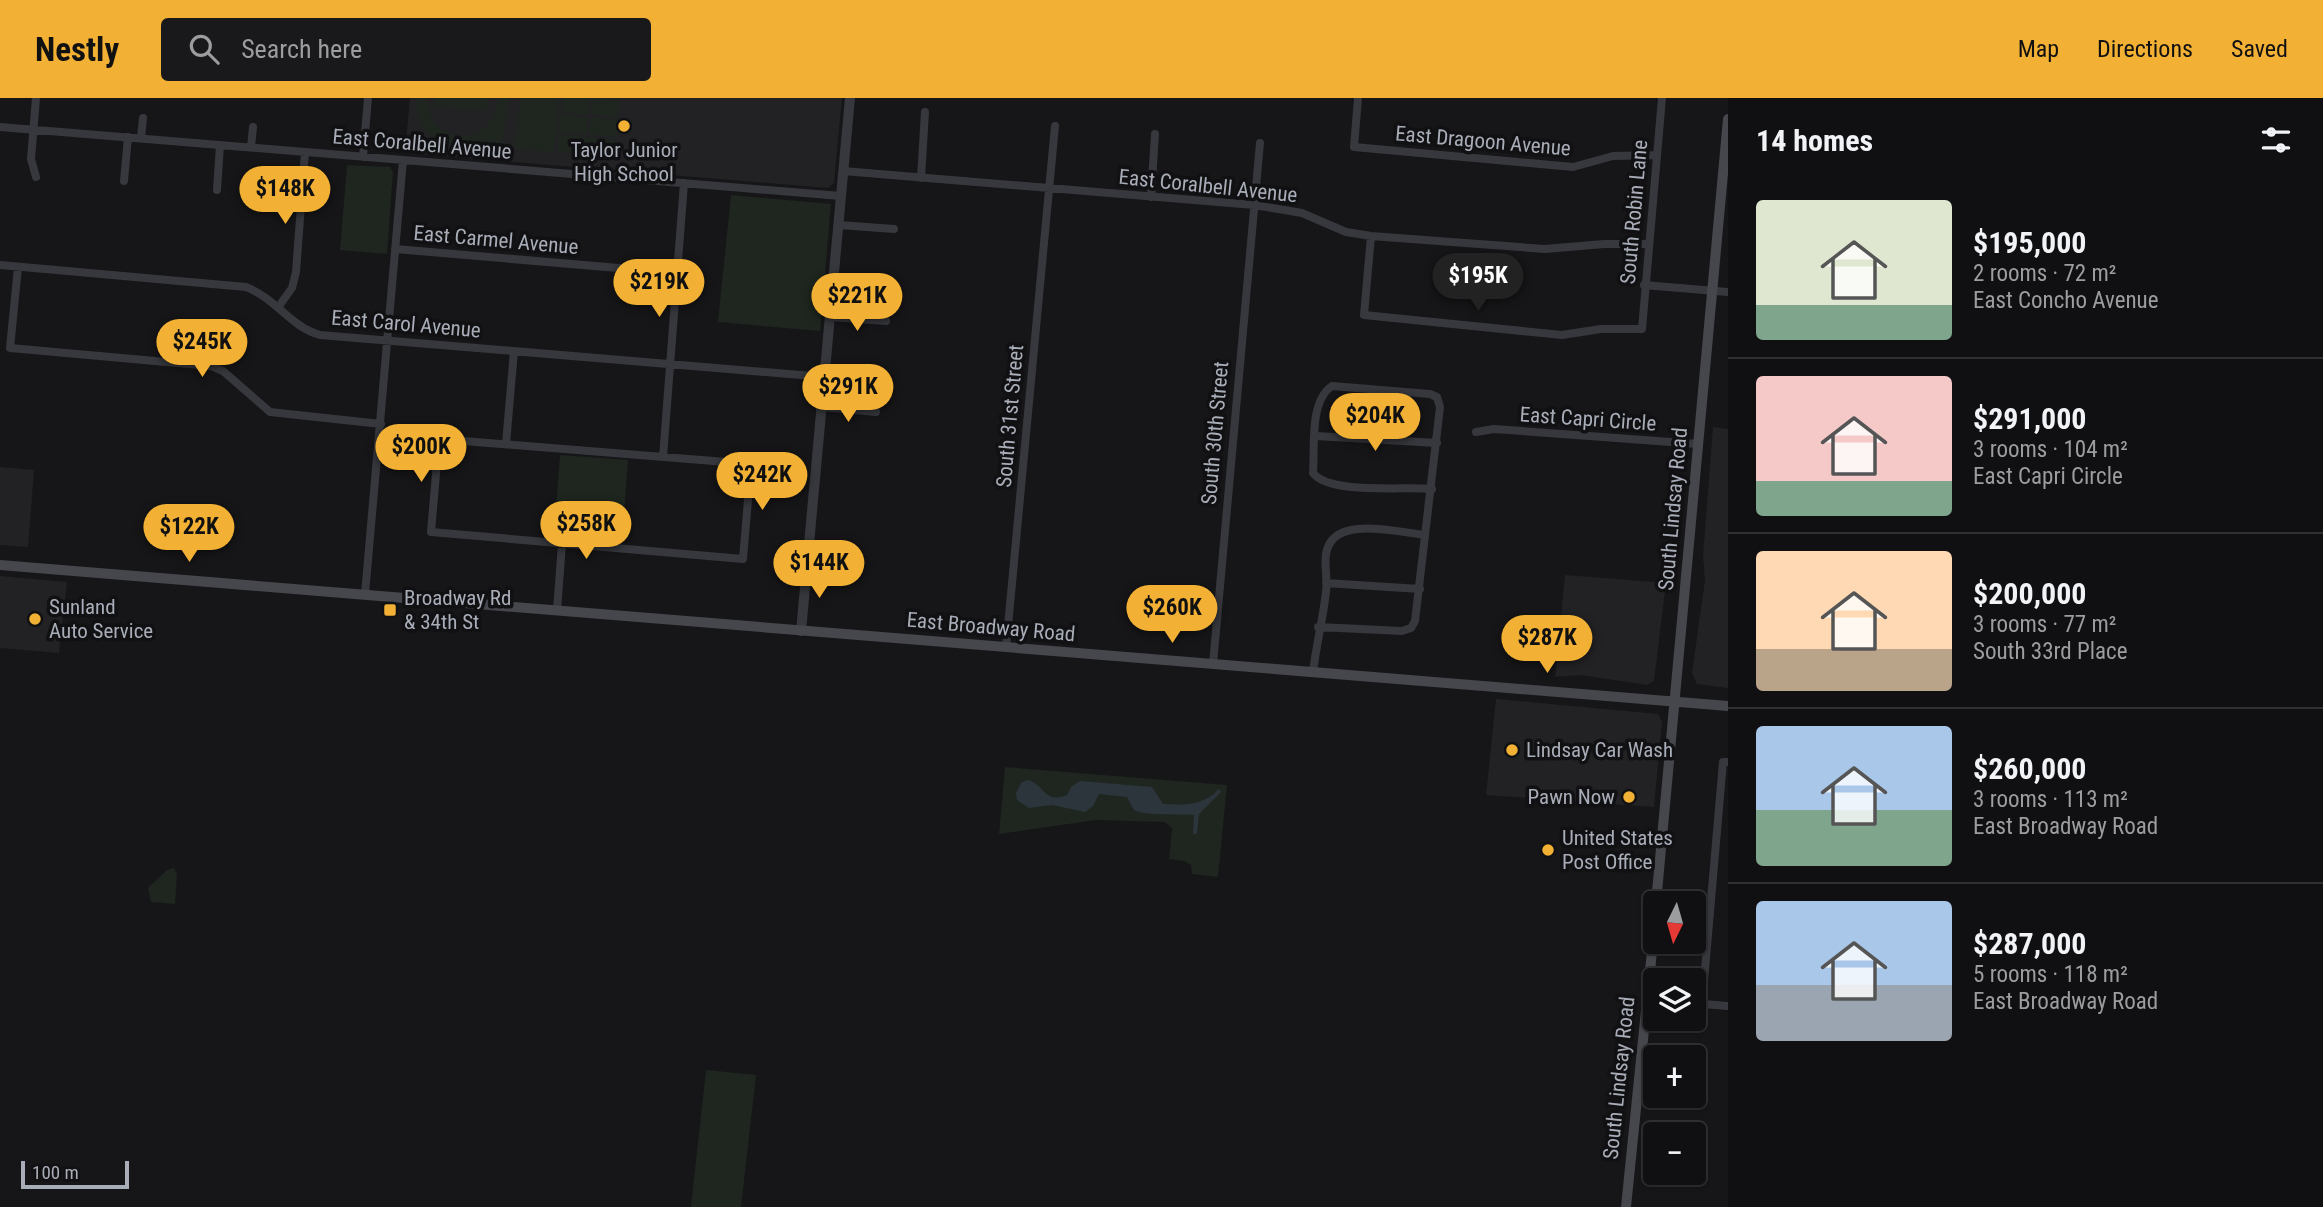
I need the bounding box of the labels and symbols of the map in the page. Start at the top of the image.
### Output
marker: Taylor Junior High School [616,118,632,134]
street label: East Dragoon Avenue [1394,121,1572,161]
street label: East Coralbell Avenue [332,124,513,164]
place label: Taylor Junior High School [570,138,678,186]
street label: South Robin Lane [1616,139,1652,285]
street label: East Coralbell Avenue [1117,165,1299,207]
pin: $148K [236,166,334,226]
street label: East Carmel Avenue [413,221,579,259]
pin: $195K [1429,254,1527,313]
pin: $219K [610,260,708,319]
pin: $221K [808,274,906,333]
street label: East Carol Avenue [330,306,482,343]
pin: $245K [153,320,251,379]
street label: South 31st Street [992,344,1028,488]
street label: South 30th Street [1197,360,1233,506]
pin: $291K [799,364,897,424]
pin: $204K [1326,394,1424,453]
street label: East Capri Circle [1519,402,1657,436]
pin: $200K [372,424,470,484]
street label: South Lindsay Road [1654,427,1692,591]
pin: $242K [713,452,811,512]
pin: $258K [537,502,635,561]
pin: $122K [140,504,238,564]
pin: $144K [770,540,868,600]
place label: Broadway Rd & 34th St [404,586,511,634]
pin: $260K [1123,586,1221,645]
place label: Sunland Auto Service [49,595,153,643]
marker: Broadway Rd & 34th St [382,602,398,618]
street label: East Broadway Road [906,608,1076,646]
marker: Sunland Auto Service [27,611,43,627]
pin: $287K [1498,616,1596,675]
place label: Lindsay Car Wash [1526,738,1673,762]
marker: Lindsay Car Wash [1504,742,1520,758]
place label: Pawn Now [1528,785,1615,809]
marker: Pawn Now [1621,789,1637,805]
place label: United States Post Office [1562,826,1673,874]
marker: United States Post Office [1540,842,1556,858]
north arrow [1643,891,1706,954]
street label: South Lindsay Road [1599,996,1639,1160]
scale bar [21,1158,130,1190]

